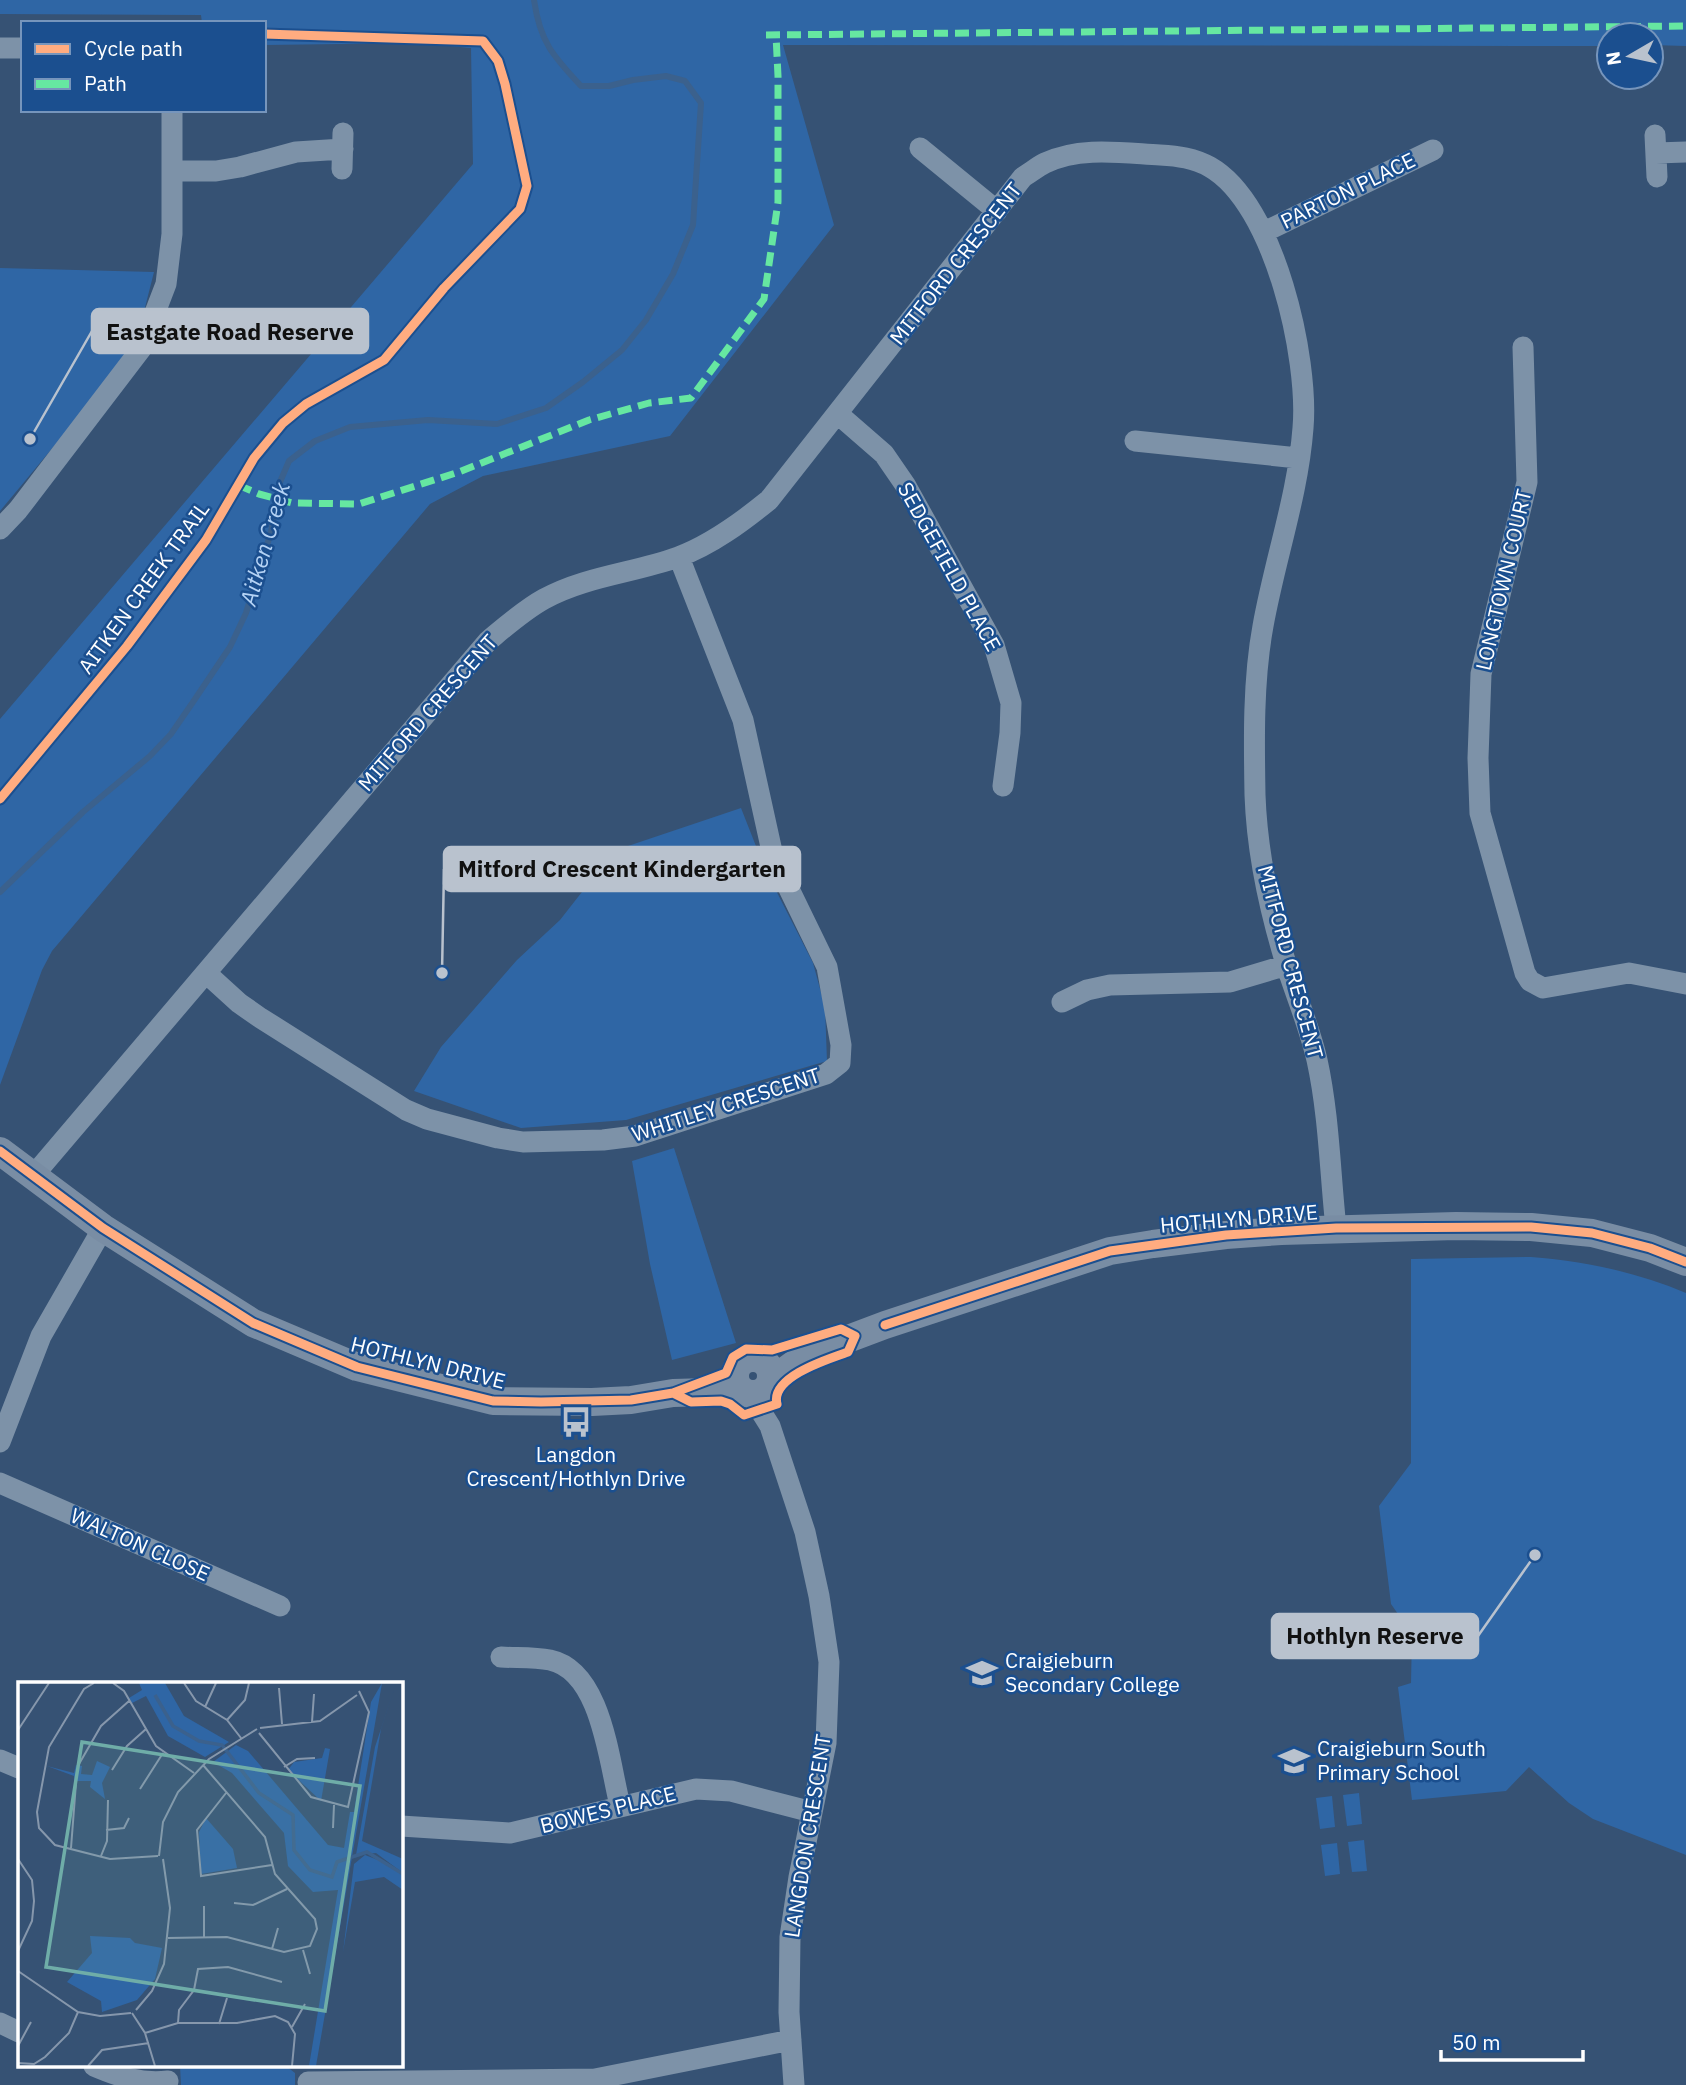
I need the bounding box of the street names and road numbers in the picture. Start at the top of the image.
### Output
street label: PARTON PLACE [1276,145,1420,235]
street label: MITFORD CRESCENT [883,176,1028,350]
street label: SEDGEFIELD PLACE [892,477,1008,656]
street label: LONGTOWN COURT [1469,486,1537,673]
street label: AITKEN CREEK TRAIL [71,496,215,679]
street label: MITFORD CRESCENT [351,628,503,797]
street label: MITFORD CRESCENT [1252,862,1330,1062]
street label: WHITLEY CRESCENT [628,1060,824,1148]
street label: HOTHLYN DRIVE [1159,1197,1319,1239]
street label: HOTHLYN DRIVE [348,1329,508,1395]
street label: WALTON CLOSE [66,1501,214,1587]
street label: LANGDON CRESCENT [777,1732,837,1940]
street label: BOWES PLACE [537,1779,678,1839]

